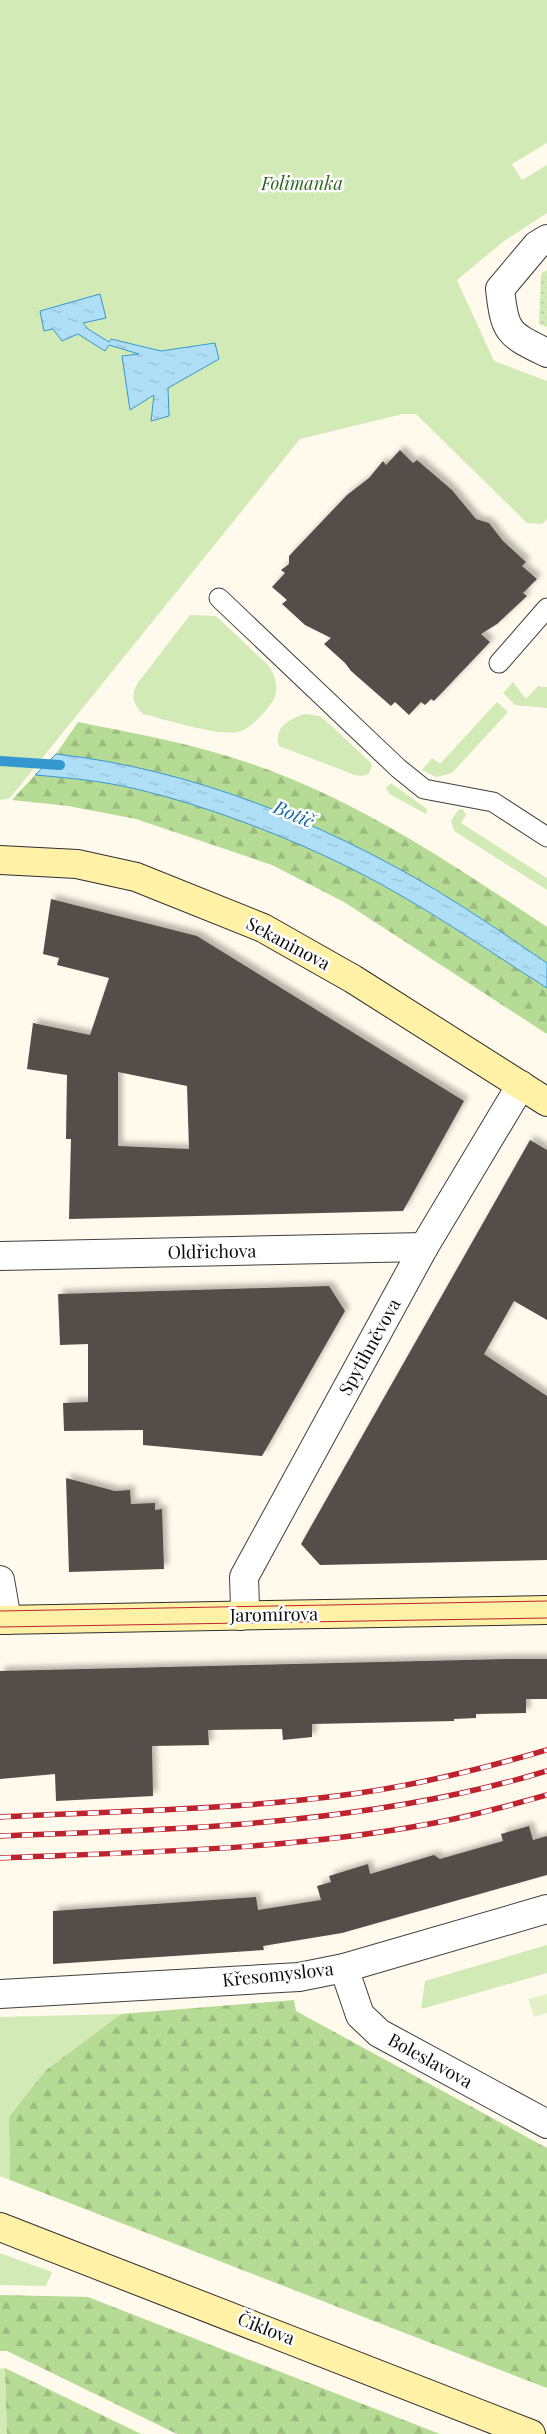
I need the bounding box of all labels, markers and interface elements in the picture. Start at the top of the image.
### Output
park label: Folimanka [260,171,343,195]
water label: Botič [269,793,321,834]
street label: Sekaninova [242,911,335,975]
street label: Oldřichova [167,1238,257,1264]
street label: Spytihněvova [333,1294,406,1399]
street label: Jaromírova [229,1601,318,1627]
street label: Křesomyslova [221,1956,335,1992]
street label: Boleslavova [384,2027,477,2093]
street label: Čiklova [234,2306,298,2350]

